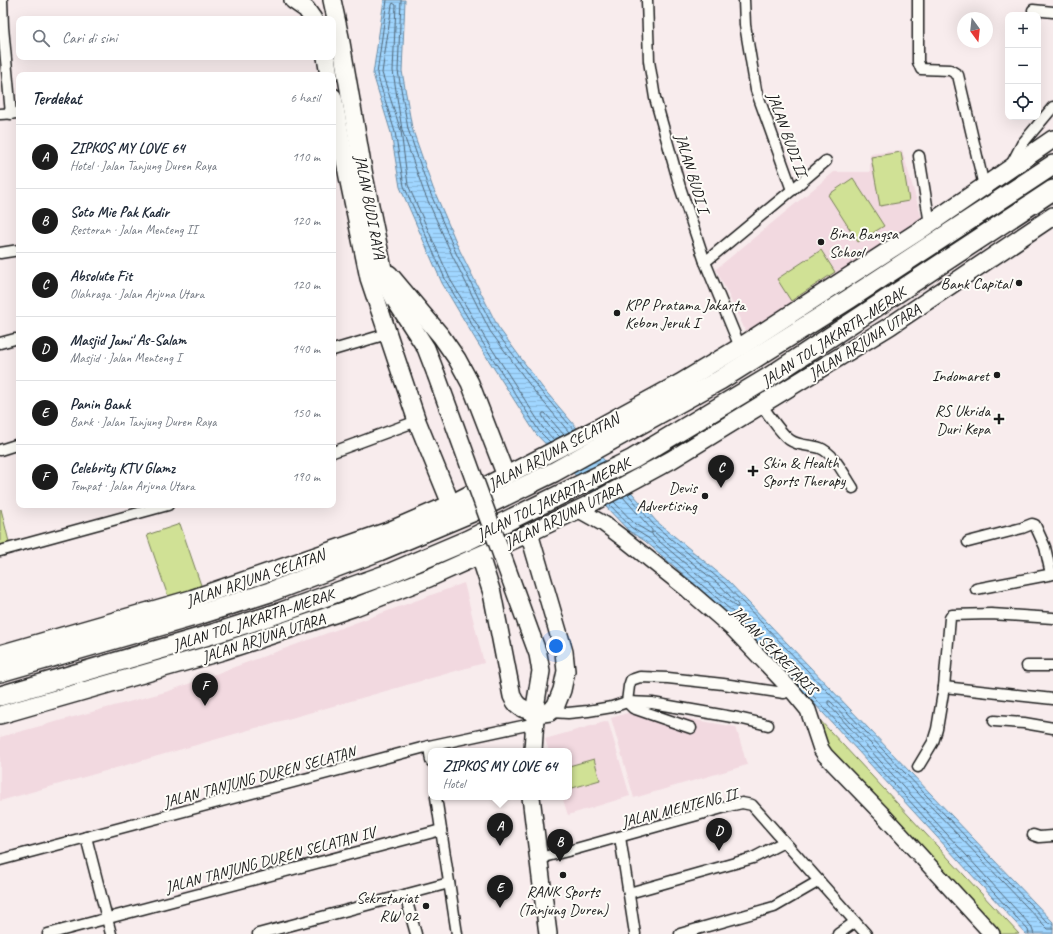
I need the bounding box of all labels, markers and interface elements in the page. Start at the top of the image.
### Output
north arrow [957,12,993,48]
map controls [1005,12,1041,120]
button: + [1005,12,1041,48]
search box [16,16,336,60]
icon: search [30,27,52,49]
text: Cari di sini [62,29,117,48]
button: − [1005,48,1041,84]
button: locate [1005,84,1041,120]
text: Terdekat [32,88,82,109]
street label: JALAN BUDI II [762,89,813,182]
text: 6 hasil [290,90,320,106]
street label: JALAN BUDI I [670,130,715,219]
text: ZIPKOS MY LOVE 64 [70,139,185,158]
text: A [42,149,48,165]
text: 110 m [292,149,320,165]
street label: JALAN BUDI RAYA [350,152,390,262]
text: Hotel · Jalan Tanjung Duren Raya [70,158,216,174]
text: Soto Mie Pak Kadir [70,203,169,222]
text: B [42,213,48,229]
text: 120 m [292,213,320,229]
text: Restoran · Jalan Menteng II [70,222,197,238]
place label: Bina Bangsa School [829,224,899,262]
marker: Bina Bangsa School [816,237,826,247]
text: Absolute Fit [70,267,132,286]
place label: Bank Capital [941,274,1014,294]
text: C [42,277,48,293]
text: 120 m [292,277,320,293]
marker: Bank Capital [1014,278,1024,288]
street label: JALAN TOL JAKARTA–MERAK [757,281,912,392]
text: Olahraga · Jalan Arjuna Utara [70,286,204,302]
place label: KPP Pratama Jakarta Kebon Jeruk I [625,295,746,333]
street label: JALAN ARJUNA UTARA [804,299,925,385]
marker: KPP Pratama Jakarta Kebon Jeruk I [612,308,622,318]
text: Masjid Jami' As-Salam [70,331,186,350]
text: D [41,341,49,357]
text: 140 m [292,341,320,357]
text: Masjid · Jalan Menteng I [70,350,181,366]
place label: Indomaret [932,366,991,386]
marker: Indomaret [992,370,1002,380]
text: Panin Bank [70,395,130,414]
place label: RS Ukrida Duri Kepa [935,401,992,439]
text: E [42,405,48,421]
text: 150 m [292,405,320,421]
street label: JALAN ARJUNA SELATAN [484,408,624,495]
marker: RS Ukrida Duri Kepa [993,413,1005,425]
text: Bank · Jalan Tanjung Duren Raya [70,414,217,430]
street label: JALAN TOL JAKARTA–MERAK [473,452,636,545]
place label: Skin & Health Sports Therapy [762,453,847,491]
pin: C [708,455,734,488]
text: Celebrity KTV Glamz [70,459,175,478]
marker: Skin & Health Sports Therapy [747,465,759,477]
text: F [42,469,48,485]
text: 190 m [292,469,320,485]
text: Tempat · Jalan Arjuna Utara [70,478,195,494]
street label: JALAN ARJUNA UTARA [501,478,626,553]
place label: Devis Advertising [637,478,699,516]
marker: Devis Advertising [700,491,710,501]
street label: JALAN ARJUNA SELATAN [183,544,329,611]
street label: JALAN TOL JAKARTA–MERAK [169,583,339,656]
street label: JALAN SEKRETARIS [726,601,823,701]
street label: JALAN ARJUNA UTARA [198,608,328,668]
your location [546,636,566,656]
pin: F [192,673,218,706]
street label: JALAN TANJUNG DUREN SELATAN [160,741,360,813]
popup [428,748,572,800]
text: ZIPKOS MY LOVE 64 [443,757,557,776]
text: Hotel [443,776,465,792]
street label: JALAN MENTENG II [618,783,743,832]
pin: A [487,813,513,846]
pin: D [706,818,732,851]
street label: JALAN TANJUNG DUREN SELATAN IV [162,821,381,898]
pin: B [547,829,573,862]
marker: RANK Sports (Tanjung Duren) [558,870,568,880]
pin: E [487,875,513,908]
place label: RANK Sports (Tanjung Duren) [518,882,609,920]
place label: Sekretariat RW 02 [356,888,420,926]
marker: Sekretariat RW 02 [421,901,431,911]

